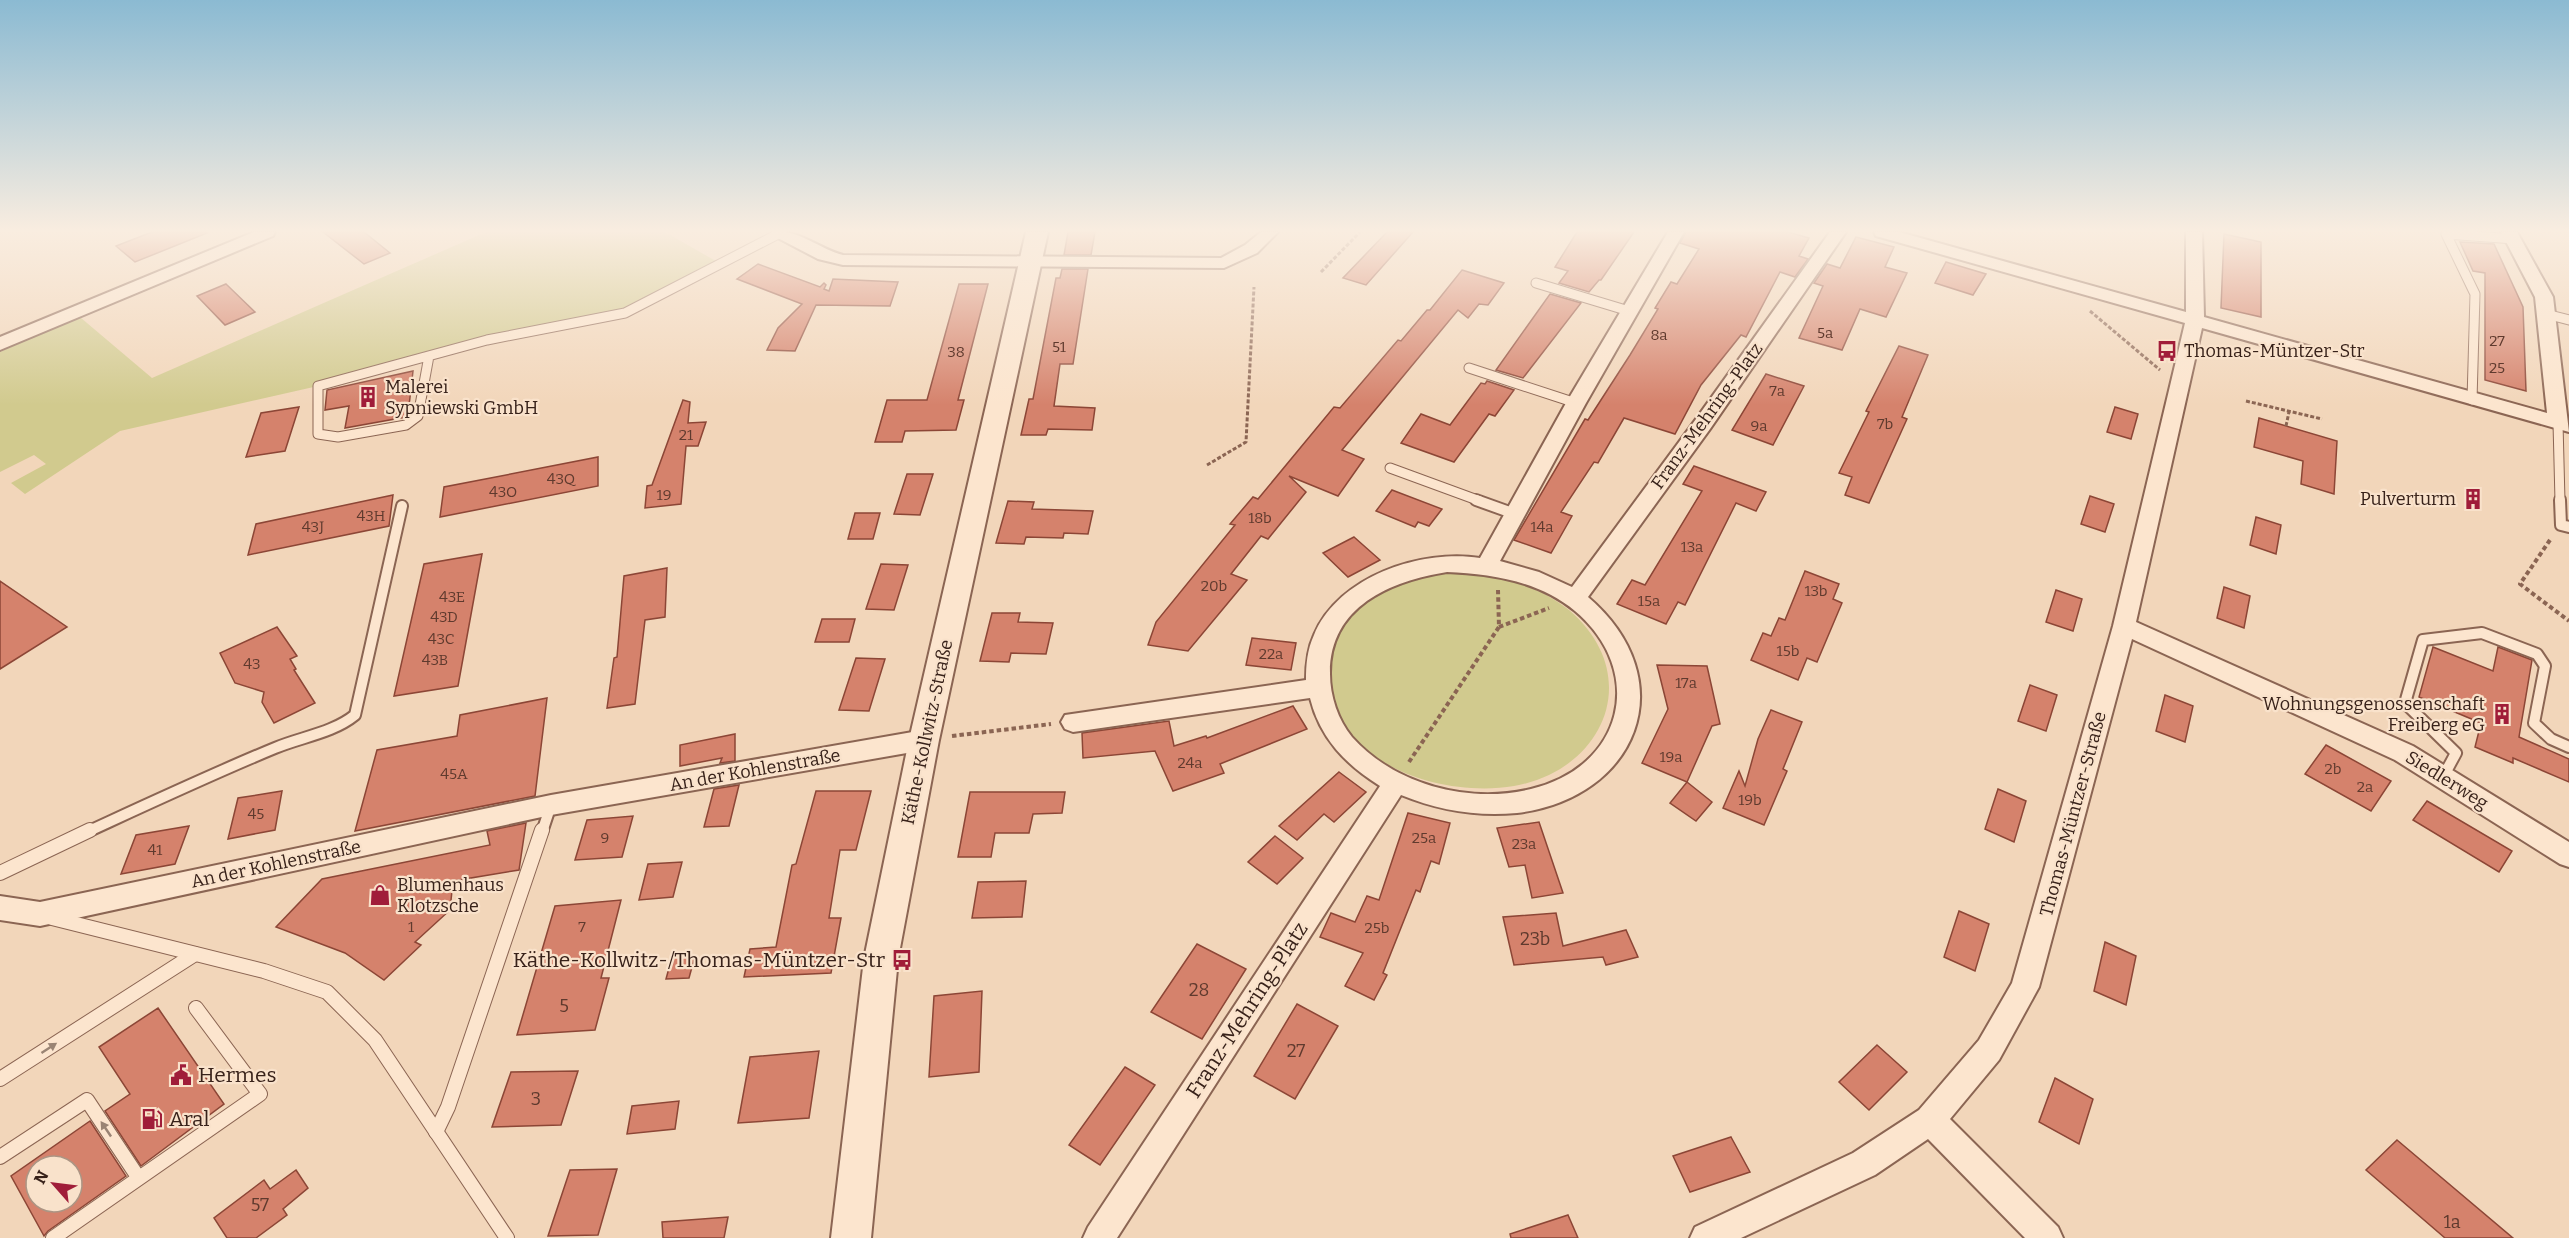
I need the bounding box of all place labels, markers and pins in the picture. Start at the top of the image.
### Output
bus stop icon: Thomas-Müntzer-Str [2155,339,2179,363]
place label: Thomas-Müntzer-Str [2184,340,2365,362]
place label: Malerei Sypniewski GmbH [385,376,538,419]
building icon: Malerei Sypniewski GmbH [356,385,380,409]
building icon: Pulverturm [2461,487,2485,511]
place label: Pulverturm [2360,488,2456,510]
place label: Wohnungsgenossenschaft Freiberg eG [2263,693,2485,736]
building icon: Wohnungsgenossenschaft Freiberg eG [2490,702,2514,726]
place label: Blumenhaus Klotzsche [397,874,504,917]
shop icon: Blumenhaus Klotzsche [368,883,392,907]
place label: Käthe-Kollwitz-/Thomas-Müntzer-Str [513,947,885,973]
bus stop icon: Käthe-Kollwitz-/Thomas-Müntzer-Str [890,948,914,972]
place label: Hermes [198,1062,276,1088]
public building icon: Hermes [169,1063,193,1087]
place label: Aral [169,1106,210,1132]
fuel station icon: Aral [140,1107,164,1131]

